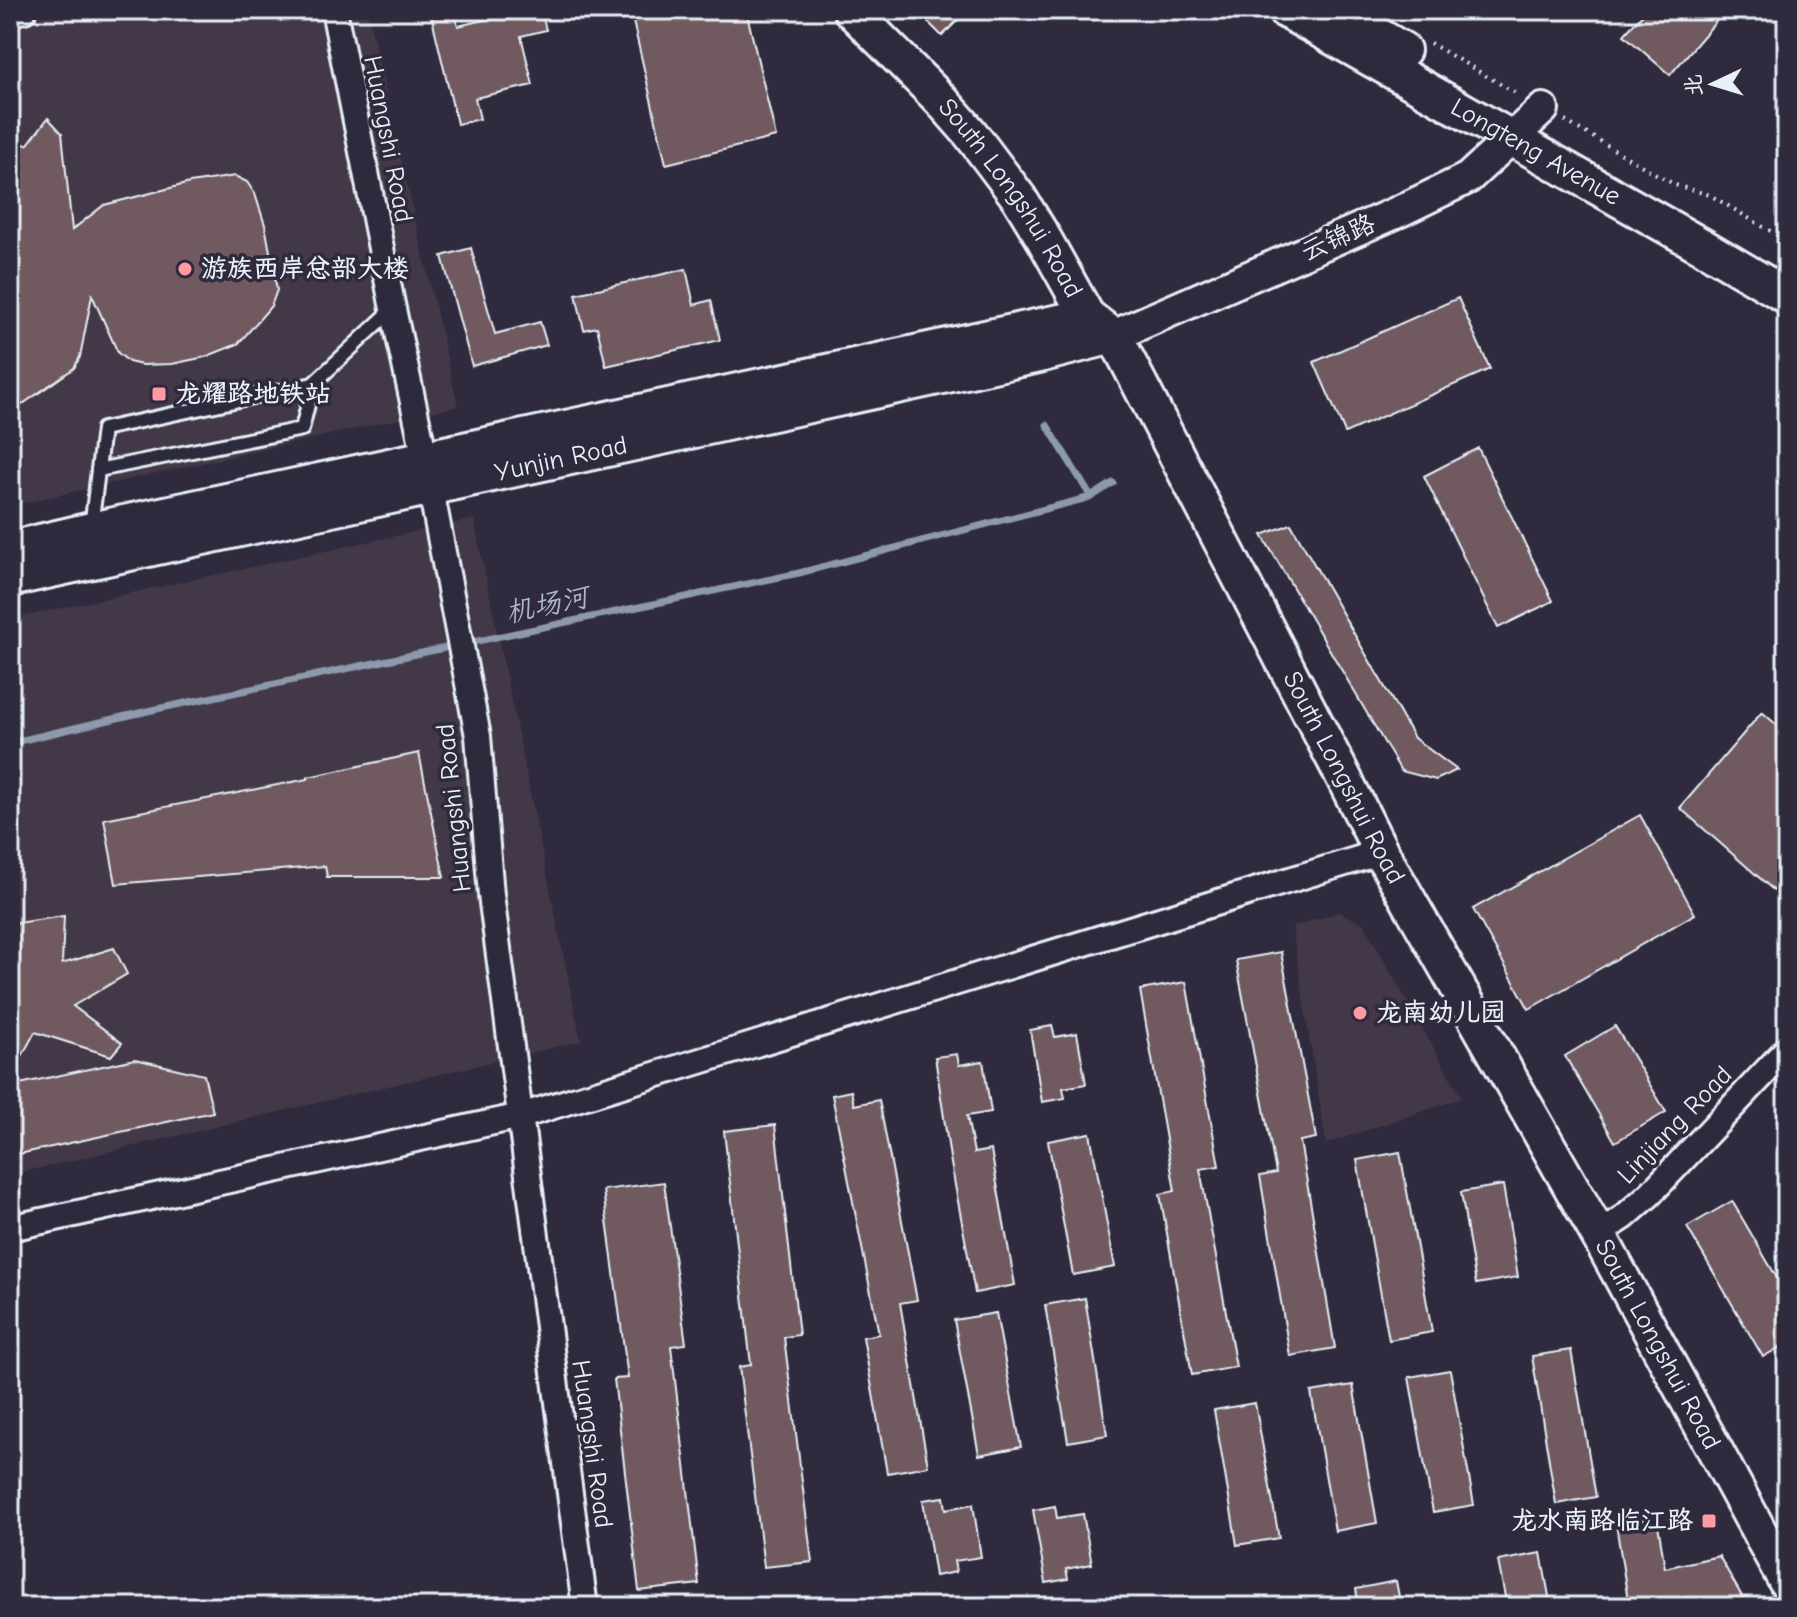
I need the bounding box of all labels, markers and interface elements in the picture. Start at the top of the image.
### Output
north arrow [1673,44,1753,124]
street label: Huangshi Road [357,53,419,225]
text: 北 [1680,73,1708,97]
street label: Longteng Avenue [1445,92,1626,212]
street label: South Longshui Road [932,93,1089,303]
street label: 云锦路 [1296,208,1380,268]
place label: 游族西岸总部大楼 [201,254,409,284]
marker: 游族西岸总部大楼 [176,260,194,278]
place label: 龙耀路地铁站 [175,379,331,409]
marker: 龙耀路地铁站 [150,385,168,403]
street label: Yunjin Road [492,430,630,488]
water label: 机场河 [503,580,595,629]
street label: South Longshui Road [1276,667,1411,889]
street label: Huangshi Road [430,722,478,894]
place label: 龙南幼儿园 [1376,998,1506,1028]
marker: 龙南幼儿园 [1351,1004,1369,1022]
street label: Linjiang Road [1612,1060,1738,1190]
street label: South Longshui Road [1589,1234,1727,1455]
street label: Huangshi Road [565,1358,619,1530]
place label: 龙水南路临江路 [1511,1506,1693,1536]
marker: 龙水南路临江路 [1700,1512,1718,1530]

